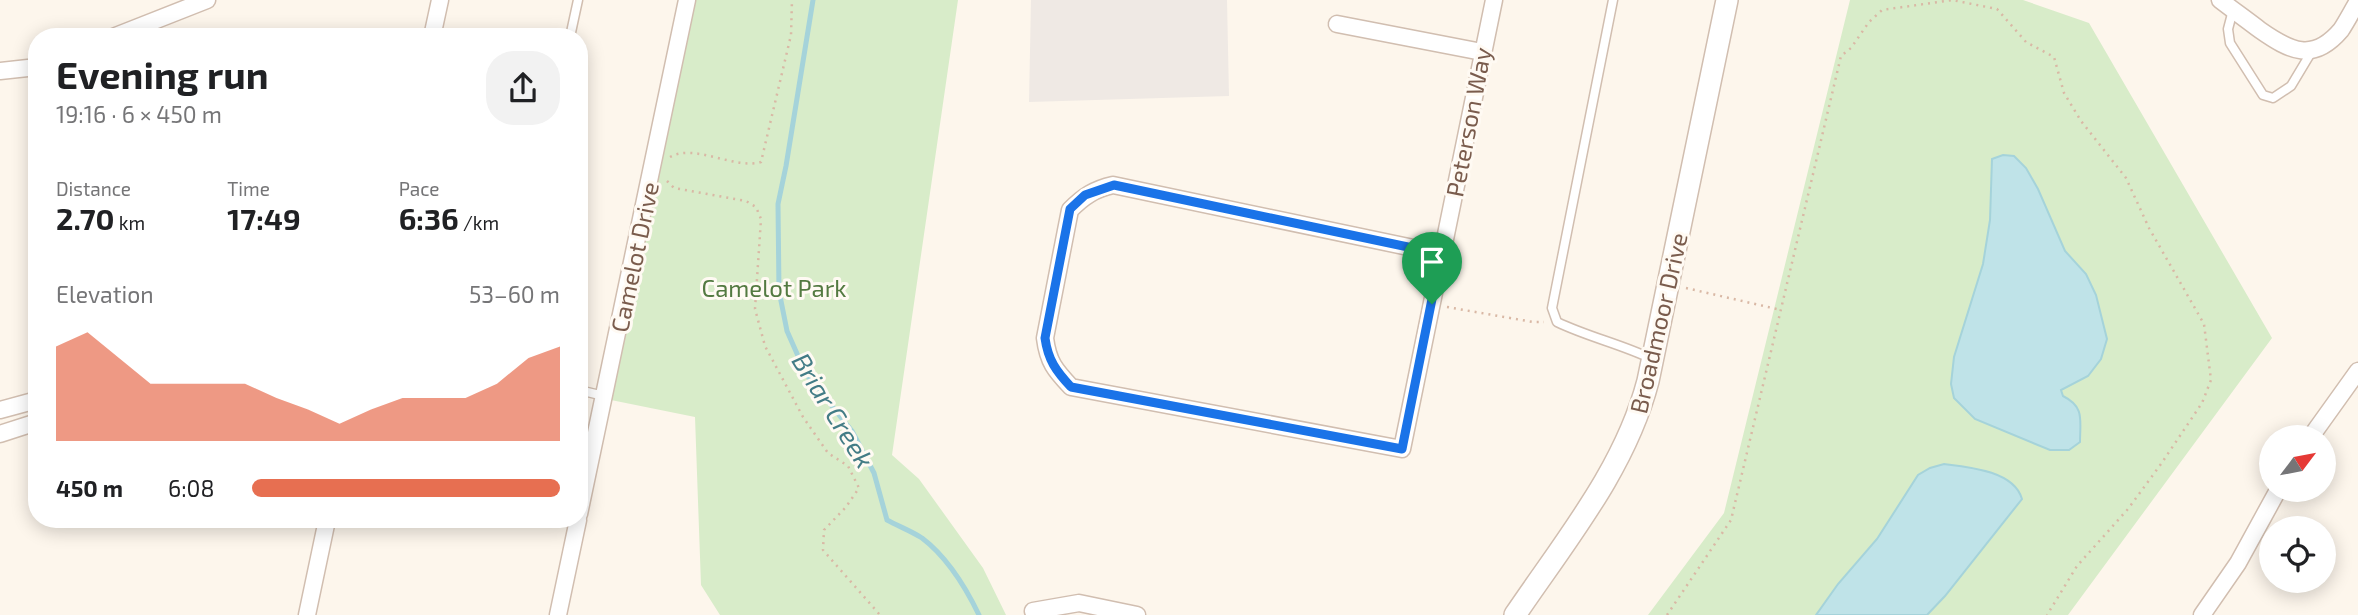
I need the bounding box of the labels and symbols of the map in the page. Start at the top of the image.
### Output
street label: Peterson Way [1439,44,1497,199]
street label: Camelot Drive [604,179,664,335]
street label: Broadmoor Drive [1623,230,1693,416]
pin [1402,232,1462,304]
park label: Camelot Park [701,273,847,302]
water label: Briar Creek [787,347,881,473]
north arrow [2259,425,2336,502]

